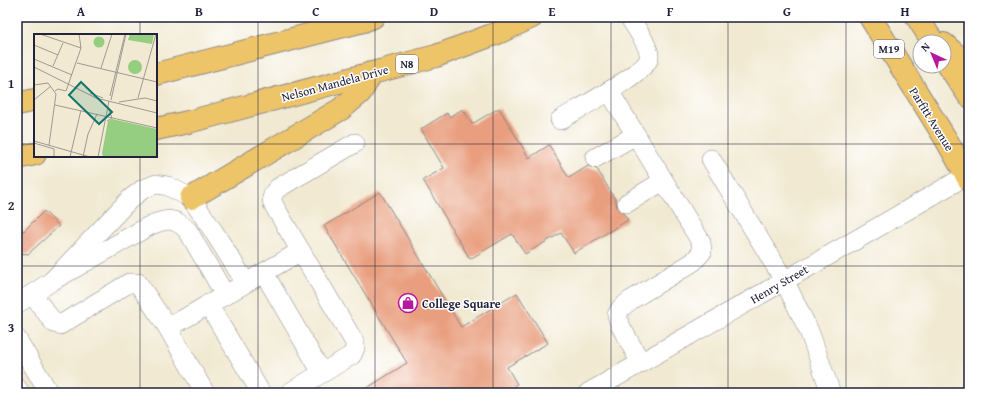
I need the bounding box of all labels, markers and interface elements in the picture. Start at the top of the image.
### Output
text: A [77,2,86,21]
text: B [195,2,203,21]
text: C [312,2,320,21]
text: D [430,2,438,21]
text: E [549,2,556,21]
text: F [667,2,674,21]
text: G [783,2,791,21]
text: H [900,2,910,21]
inset map [34,34,157,157]
north arrow [912,34,952,74]
text: N [917,38,934,55]
road number: M19 [874,40,904,58]
road number: N8 [396,55,418,73]
street label: Nelson Mandela Drive [280,60,391,105]
text: 1 [8,74,14,93]
street label: Parfitt Avenue [906,84,959,154]
text: 2 [8,196,15,215]
street label: Henry Street [747,260,812,307]
shop icon: College Square [397,292,419,314]
place label: College Square [422,295,501,312]
text: 3 [8,318,14,337]

